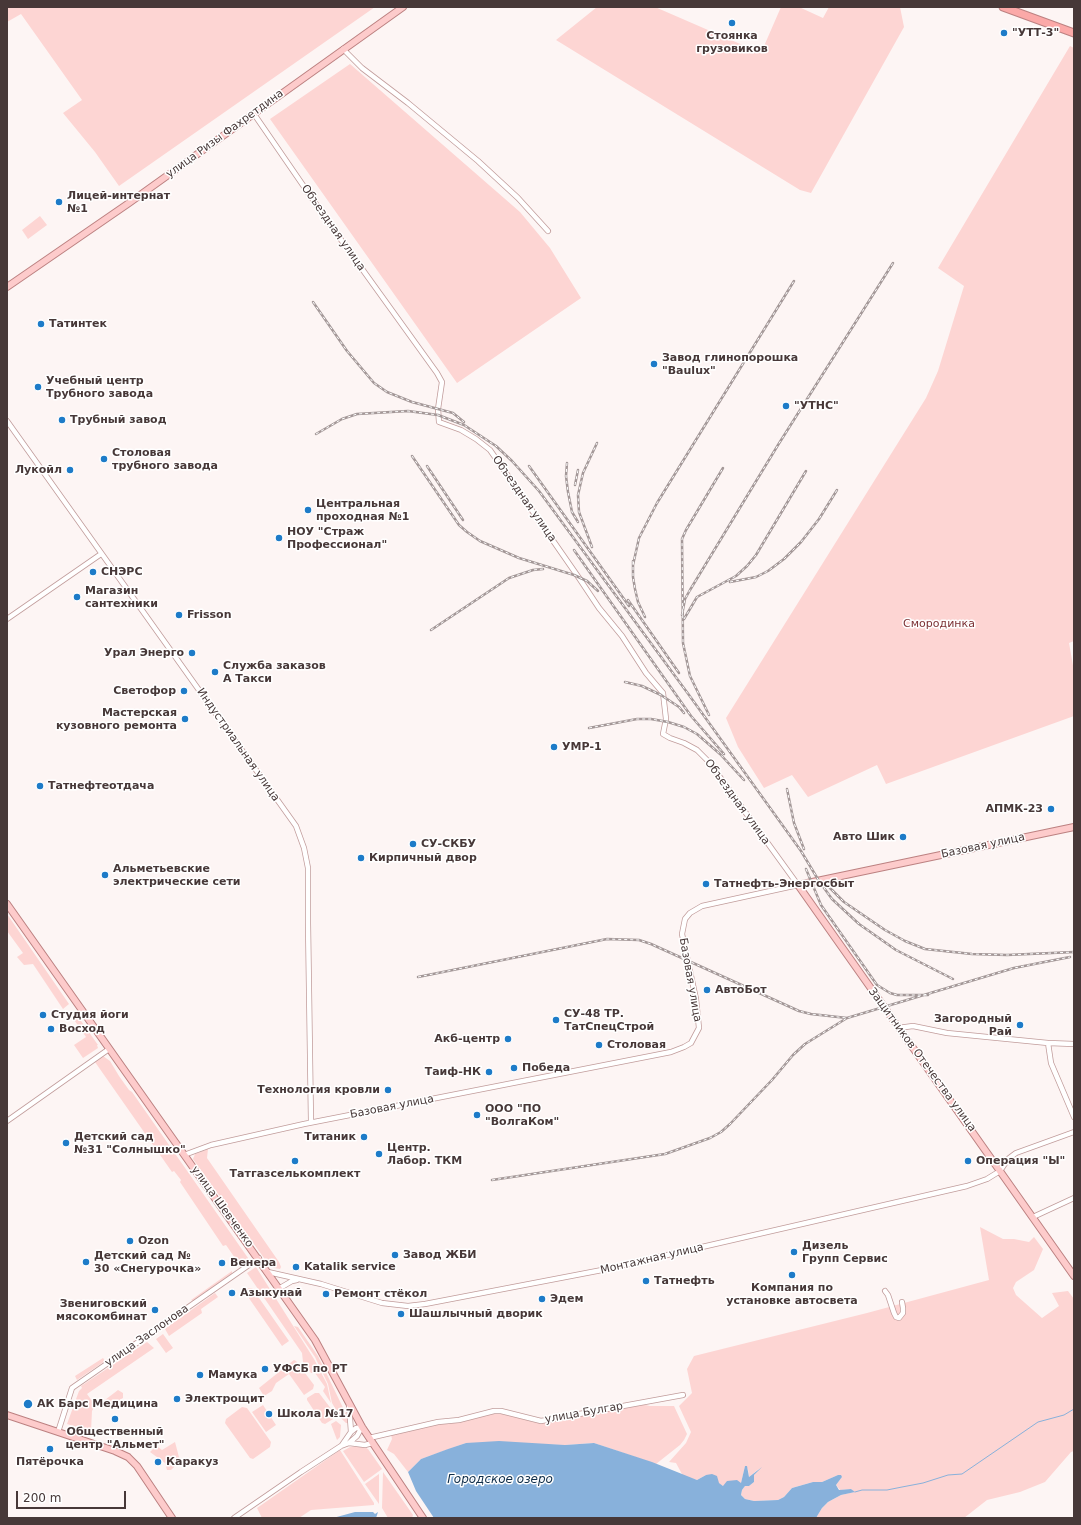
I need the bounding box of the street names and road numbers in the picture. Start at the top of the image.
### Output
street label: улица Ризы Фахретдина [164,87,286,181]
street label: Объездная улица [298,182,368,274]
street label: Объездная улица [489,453,559,545]
street label: Индустриальная улица [194,686,282,804]
street label: Объездная улица [702,757,772,847]
street label: Базовая улица [940,831,1026,861]
street label: Базовая улица [676,937,704,1023]
street label: Защитников Отечества улица [865,985,979,1135]
street label: Базовая улица [349,1092,435,1122]
street label: улица Шевченко [188,1164,256,1250]
street label: Монтажная улица [599,1241,705,1277]
street label: улица Заслонова [103,1302,191,1370]
street label: улица Булгар [544,1400,624,1426]

